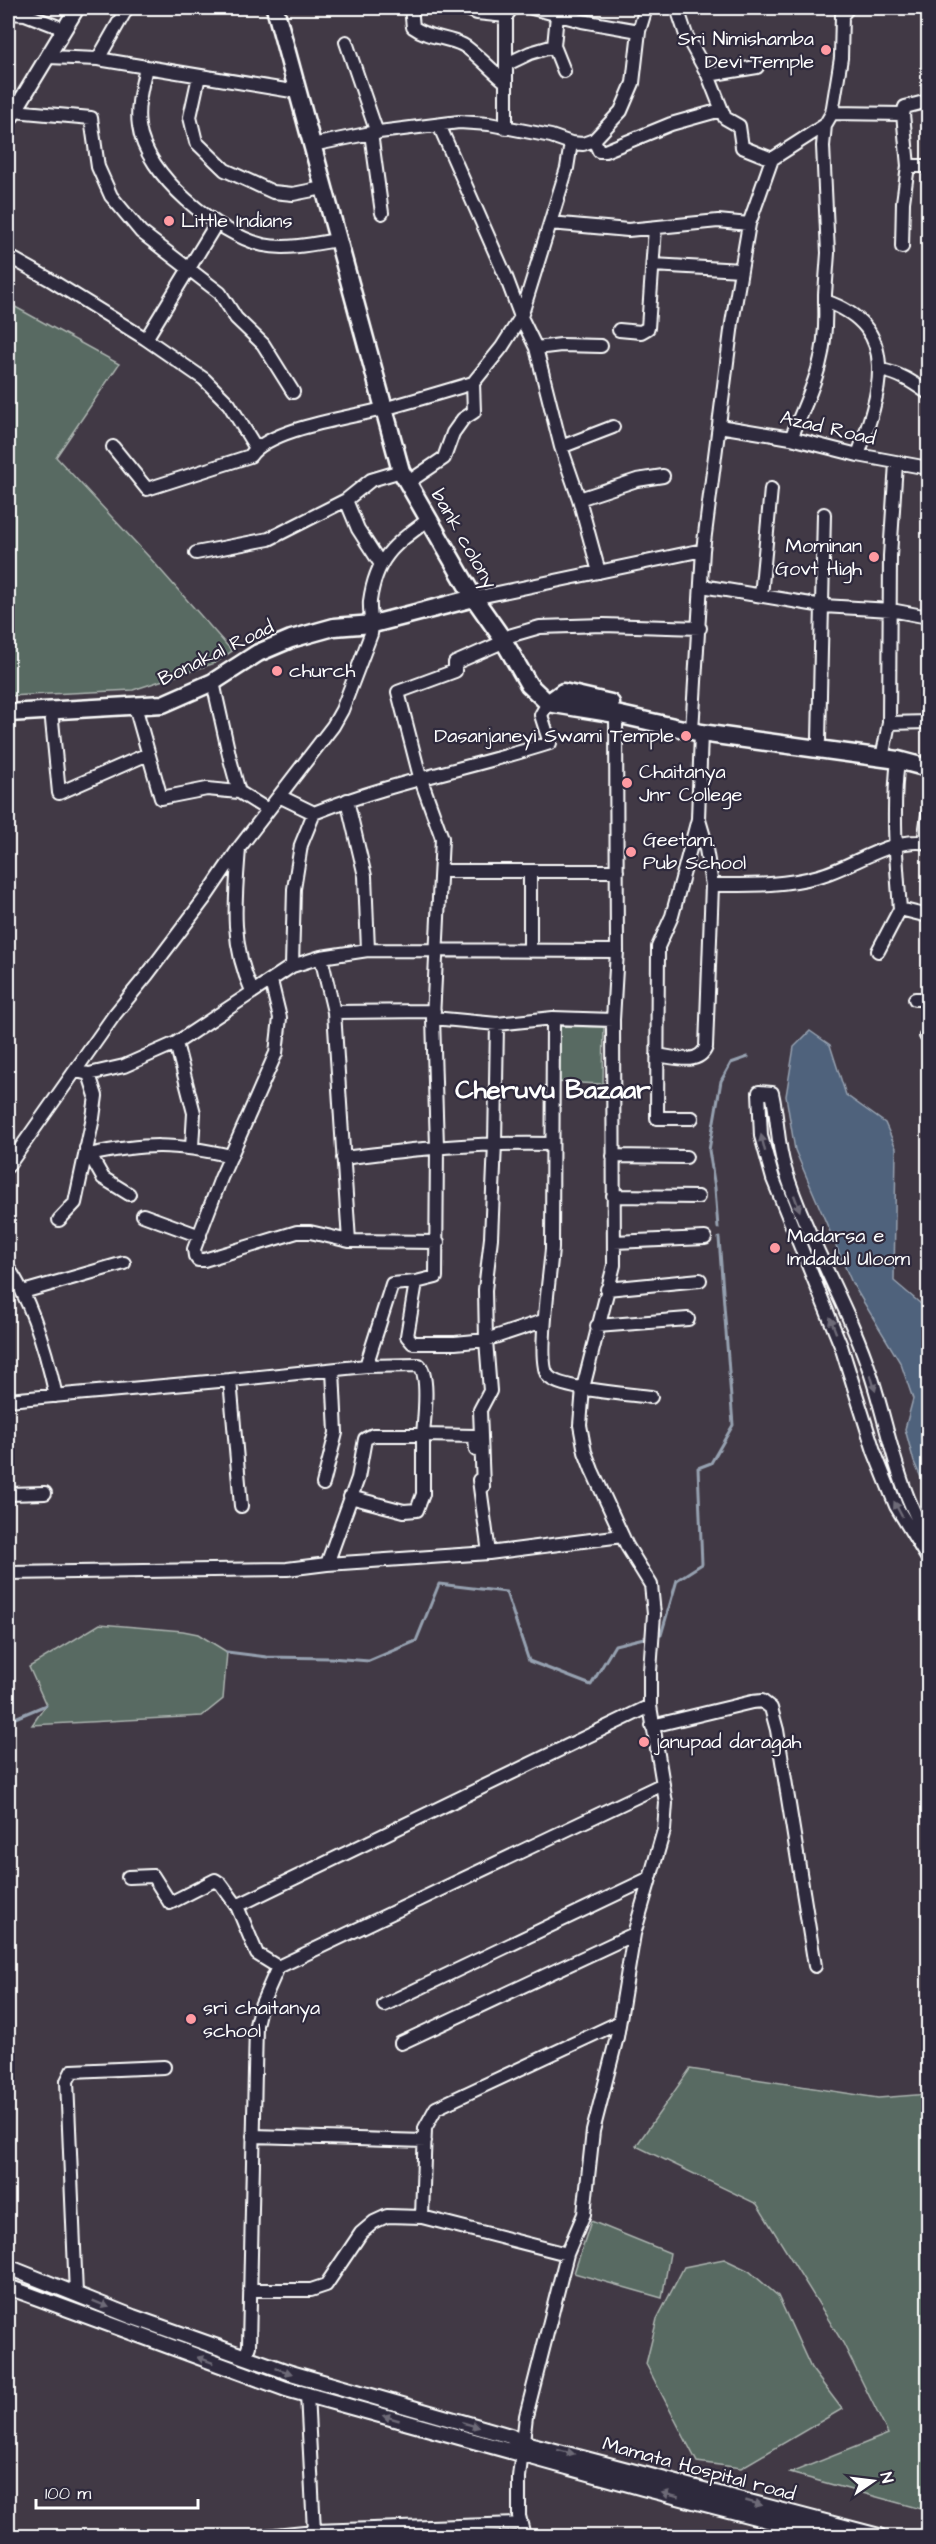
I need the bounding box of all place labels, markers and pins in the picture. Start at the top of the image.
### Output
place label: Sri Nimishamba Devi Temple [678,25,814,76]
marker: Sri Nimishamba Devi Temple [819,43,833,57]
place label: Little Indians [181,207,293,235]
marker: Little Indians [162,214,176,228]
place label: Mominan Govt High [775,532,862,584]
marker: Mominan Govt High [867,550,881,564]
place label: church [289,657,355,685]
marker: church [270,664,284,678]
place label: Dasanjaneyi Swami Temple [434,722,674,751]
marker: Dasanjaneyi Swami Temple [679,729,693,743]
place label: Chaitanya Jnr College [639,758,742,810]
marker: Chaitanya Jnr College [620,776,634,790]
place label: Geetam. Pub School [643,826,746,877]
marker: Geetam. Pub School [624,845,638,859]
place label: Madarsa e Imdadul Uloom [787,1222,910,1273]
marker: Madarsa e Imdadul Uloom [768,1241,782,1255]
place label: janupad daragah [653,1728,802,1757]
marker: janupad daragah [637,1735,651,1749]
place label: sri chaitanya school [203,1994,320,2045]
marker: sri chaitanya school [184,2012,198,2026]

